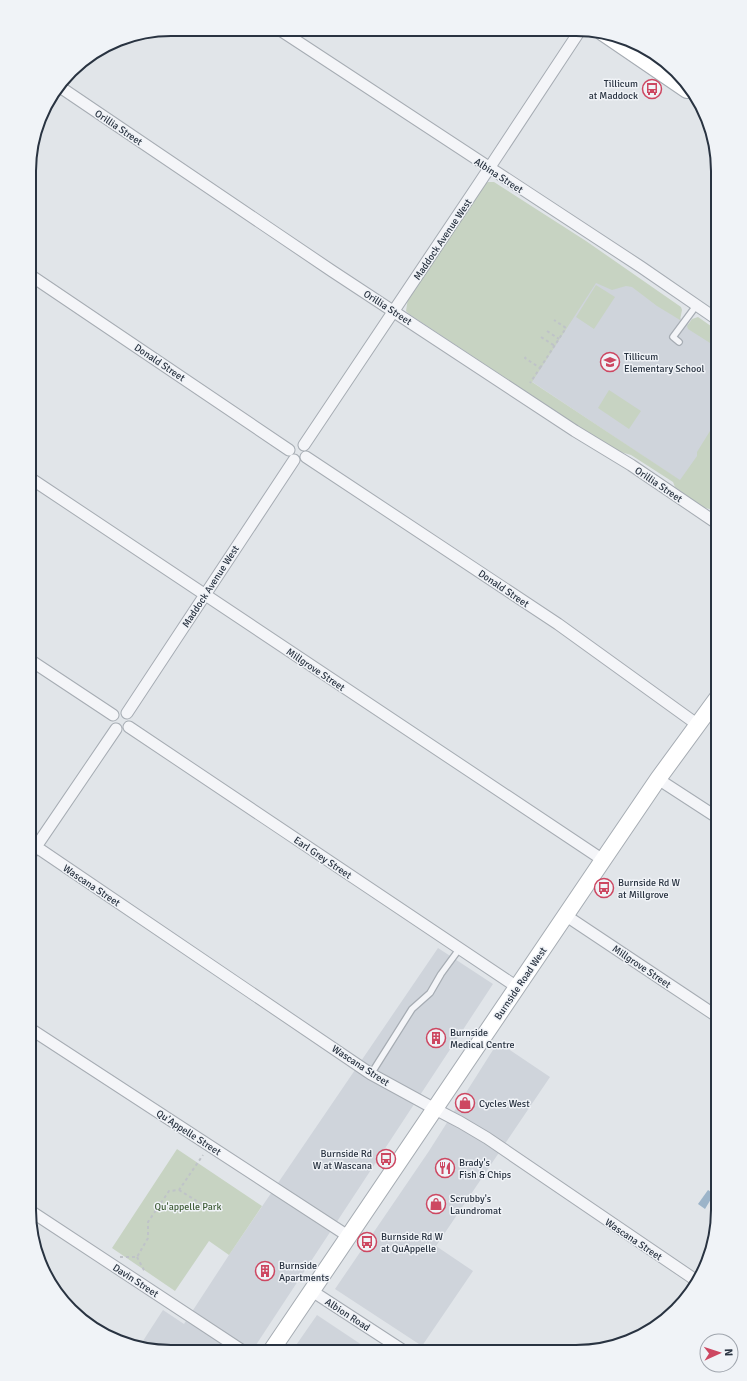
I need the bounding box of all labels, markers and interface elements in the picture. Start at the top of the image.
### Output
place label: Tillicum at Maddock [589,78,638,102]
bus stop icon: Tillicum at Maddock [641,78,663,100]
street label: Orillia Street [92,108,145,148]
street label: Albina Street [472,156,526,196]
street label: Maddock Avenue West [411,196,475,282]
street label: Orillia Street [361,288,414,328]
street label: Donald Street [132,341,188,384]
school or university icon: Tillicum Elementary School [599,351,621,373]
place label: Tillicum Elementary School [624,351,704,375]
street label: Orillia Street [632,465,685,505]
street label: Maddock Avenue West [180,543,242,630]
street label: Donald Street [476,567,532,610]
street label: Millgrove Street [284,646,347,694]
street label: Earl Grey Street [291,834,354,882]
street label: Wascana Street [61,862,123,910]
bus stop icon: Burnside Rd W at Millgrove [593,877,615,899]
place label: Burnside Rd W at Millgrove [618,877,681,901]
street label: Millgrove Street [610,943,673,991]
street label: Burnside Road West [492,945,550,1022]
building icon: Burnside Medical Centre [425,1027,447,1049]
place label: Burnside Medical Centre [450,1027,514,1051]
street label: Wascana Street [329,1043,392,1089]
shop icon: Cycles West [454,1092,476,1114]
place label: Cycles West [479,1098,530,1110]
street label: Qu'Appelle Street [154,1107,223,1158]
place label: Burnside Rd W at Wascana [313,1148,372,1172]
bus stop icon: Burnside Rd W at Wascana [375,1148,397,1170]
restaurant icon: Brady's Fish & Chips [434,1157,456,1179]
place label: Brady's Fish & Chips [459,1157,512,1181]
shop icon: Scrubby's Laundromat [425,1193,447,1215]
place label: Scrubby's Laundromat [450,1193,502,1217]
park label: Qu'appelle Park [155,1201,221,1213]
street label: Wascana Street [603,1216,665,1264]
bus stop icon: Burnside Rd W at QuAppelle [356,1231,378,1253]
place label: Burnside Rd W at QuAppelle [381,1231,444,1255]
building icon: Burnside Apartments [254,1260,276,1282]
place label: Burnside Apartments [279,1260,330,1284]
street label: Davin Street [110,1262,161,1300]
street label: Albion Road [323,1296,372,1334]
north arrow [699,1333,739,1373]
text: N [722,1348,735,1357]

